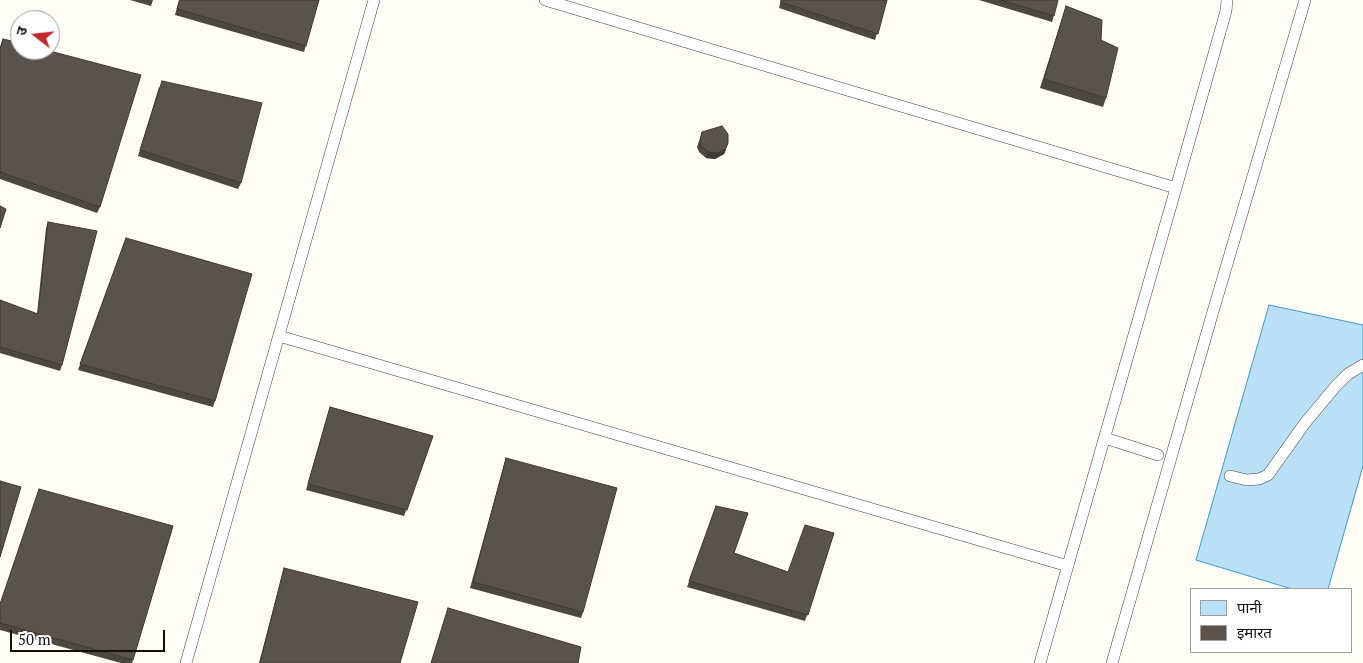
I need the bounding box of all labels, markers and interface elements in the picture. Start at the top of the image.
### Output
north arrow [10,10,60,60]
text: उ [11,24,31,38]
legend [1190,588,1353,653]
text: पानी [1237,597,1262,617]
scale bar [12,620,168,652]
text: इमारत [1237,622,1272,642]
text: 50 m [18,629,51,649]

